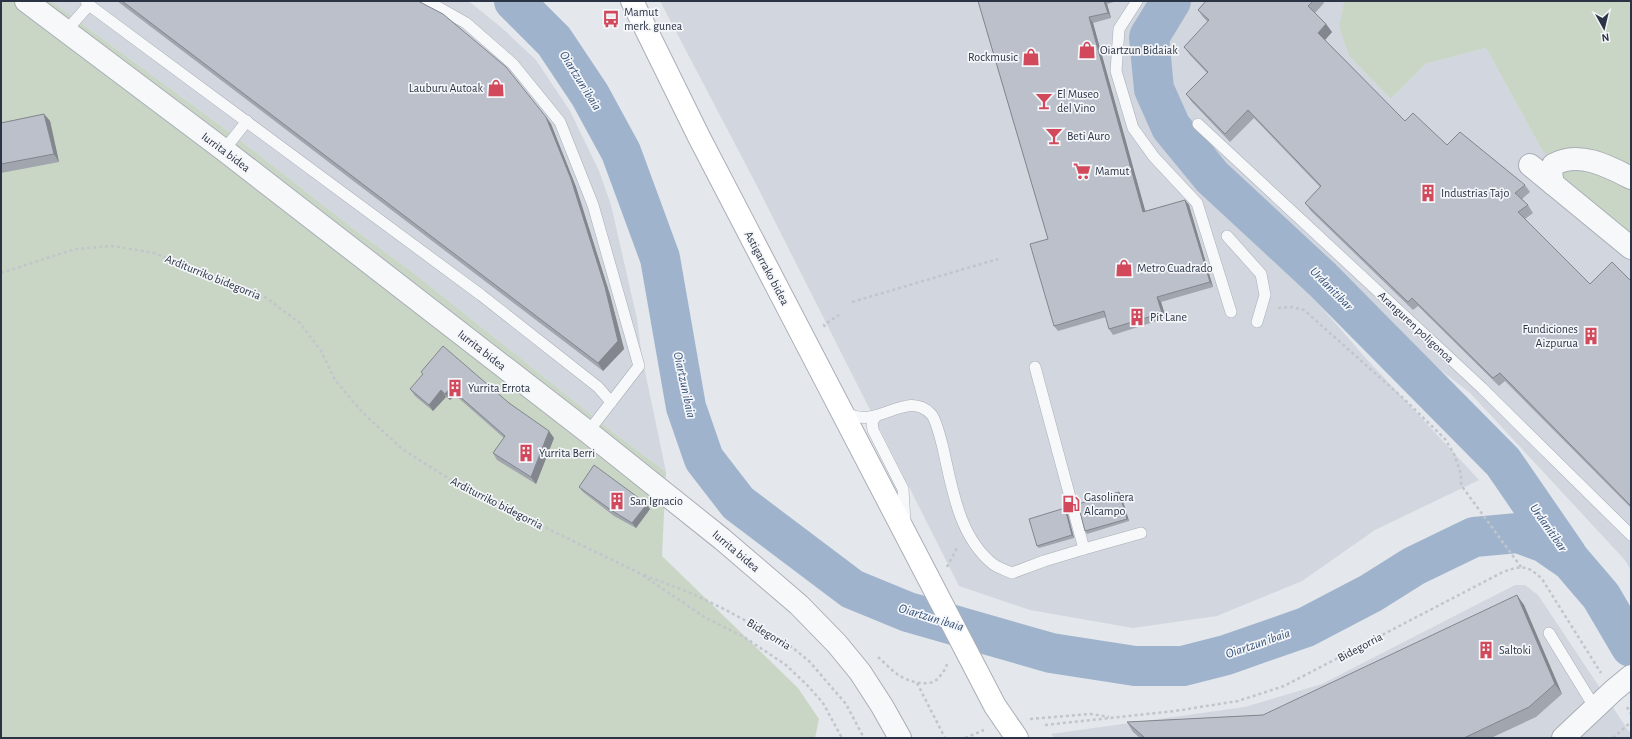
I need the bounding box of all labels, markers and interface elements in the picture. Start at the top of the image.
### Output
place label: Mamut merk. gunea [624,6,683,32]
north arrow [1584,8,1624,48]
bus stop icon: Mamut merk. gunea [601,9,621,29]
text: N [1601,31,1610,43]
shop icon: Oiartzun Bidaiak [1077,40,1097,60]
place label: Oiartzun Bidaiak [1100,44,1178,56]
shop icon: Rockmusic [1021,47,1041,67]
water label: Oiartzun ibaia [557,49,603,113]
place label: Rockmusic [968,51,1018,63]
shop icon: Lauburu Autoak [486,78,506,98]
place label: Lauburu Autoak [409,82,484,94]
place label: El Museo del Vino [1057,88,1099,114]
bar icon: El Museo del Vino [1034,91,1054,111]
bar icon: Beti Auro [1044,126,1064,146]
street label: Iurrita bidea [199,130,253,174]
place label: Beti Auro [1067,130,1110,142]
supermarket icon: Mamut [1072,161,1092,181]
place label: Mamut [1095,165,1129,177]
building icon: Industrias Tajo [1418,183,1438,203]
place label: Industrias Tajo [1441,187,1509,200]
street label: Astigarrako bidea [742,229,792,307]
street label: Arditurriko bidegorria [163,252,263,302]
shop icon: Metro Cuadrado [1114,258,1134,278]
place label: Metro Cuadrado [1137,262,1213,274]
water label: Urdanitibar [1307,265,1356,314]
street label: Aranguren poligonoa [1376,289,1457,365]
building icon: Pit Lane [1127,307,1147,327]
place label: Pit Lane [1150,311,1187,323]
place label: Fundiciones Aizpurua [1523,323,1578,349]
building icon: Fundiciones Aizpurua [1581,326,1601,346]
street label: Iurrita bidea [456,328,509,373]
water label: Oiartzun ibaia [671,351,697,420]
building icon: Yurrita Errota [445,378,465,398]
place label: Yurrita Errota [468,382,531,394]
building icon: Yurrita Berri [516,443,536,463]
place label: Yurrita Berri [539,447,595,459]
street label: Arditurriko bidegorria [449,475,546,532]
building icon: San Ignacio [607,491,627,511]
place label: Gasolinera Alcampo [1084,491,1134,517]
fuel station icon: Gasolinera Alcampo [1061,494,1081,514]
place label: San Ignacio [630,495,683,507]
water label: Urdanitibar [1527,502,1569,555]
street label: Iurrita bidea [710,528,762,574]
water label: Oiartzun ibaia [897,602,965,634]
street label: Bidegorria [745,616,793,652]
water label: Oiartzun ibaia [1224,627,1292,661]
street label: Bidegorria [1336,630,1385,664]
building icon: Saltoki [1476,640,1496,660]
place label: Saltoki [1499,644,1531,656]

